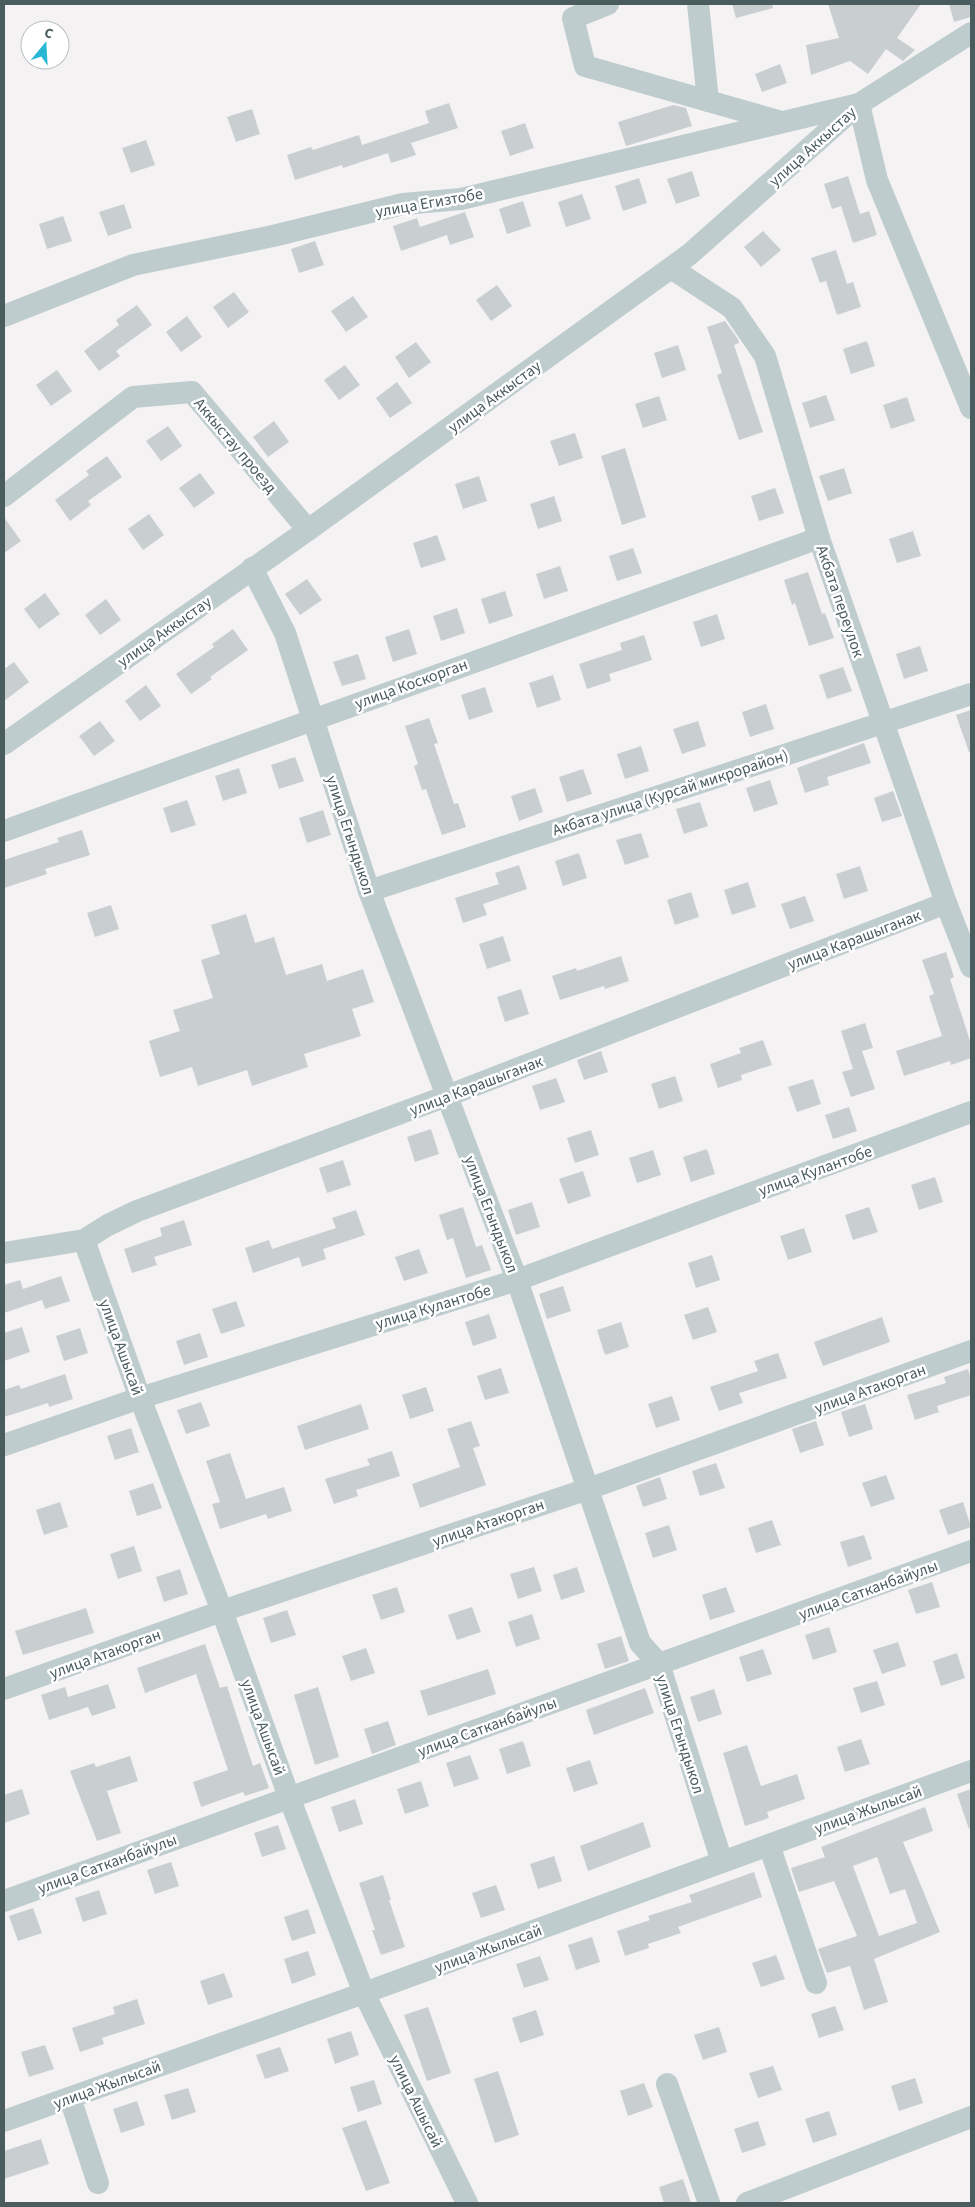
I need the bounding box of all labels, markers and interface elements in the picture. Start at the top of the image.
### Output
north arrow [20,20,70,70]
text: С [42,23,56,44]
street label: улица Аккыстау [764,101,861,192]
street label: улица Егизтобе [374,183,485,223]
street label: улица Аккыстау [444,355,546,438]
street label: Аккыстау проезд [189,393,282,498]
street label: Акбата переулок [811,542,870,660]
street label: улица Аккыстау [113,591,216,672]
street label: улица Коскорган [352,653,471,715]
street label: Акбата улица (Курсай микрорайон) [549,744,791,842]
street label: улица Егындыкол [320,773,380,898]
street label: улица Карашыганак [785,904,924,975]
street label: улица Карашыганак [407,1050,546,1121]
street label: улица Кулантобе [755,1140,875,1202]
street label: улица Егындыкол [459,1153,524,1276]
street label: улица Кулантобе [373,1279,494,1335]
street label: улица Ашысай [93,1296,149,1398]
street label: улица Атакорган [812,1359,929,1419]
street label: улица Атакорган [429,1493,547,1552]
street label: улица Сатканбайулы [796,1555,941,1625]
street label: улица Атакорган [47,1624,164,1684]
street label: улица Егындыкол [650,1672,710,1797]
street label: улица Ашысай [235,1676,291,1778]
street label: улица Сатканбайулы [415,1692,560,1762]
street label: улица Жылысай [812,1780,925,1840]
street label: улица Сатканбайулы [35,1829,180,1899]
street label: улица Жылысай [432,1919,545,1979]
street label: улица Ашысай [384,2051,448,2152]
street label: улица Жылысай [51,2055,164,2115]

